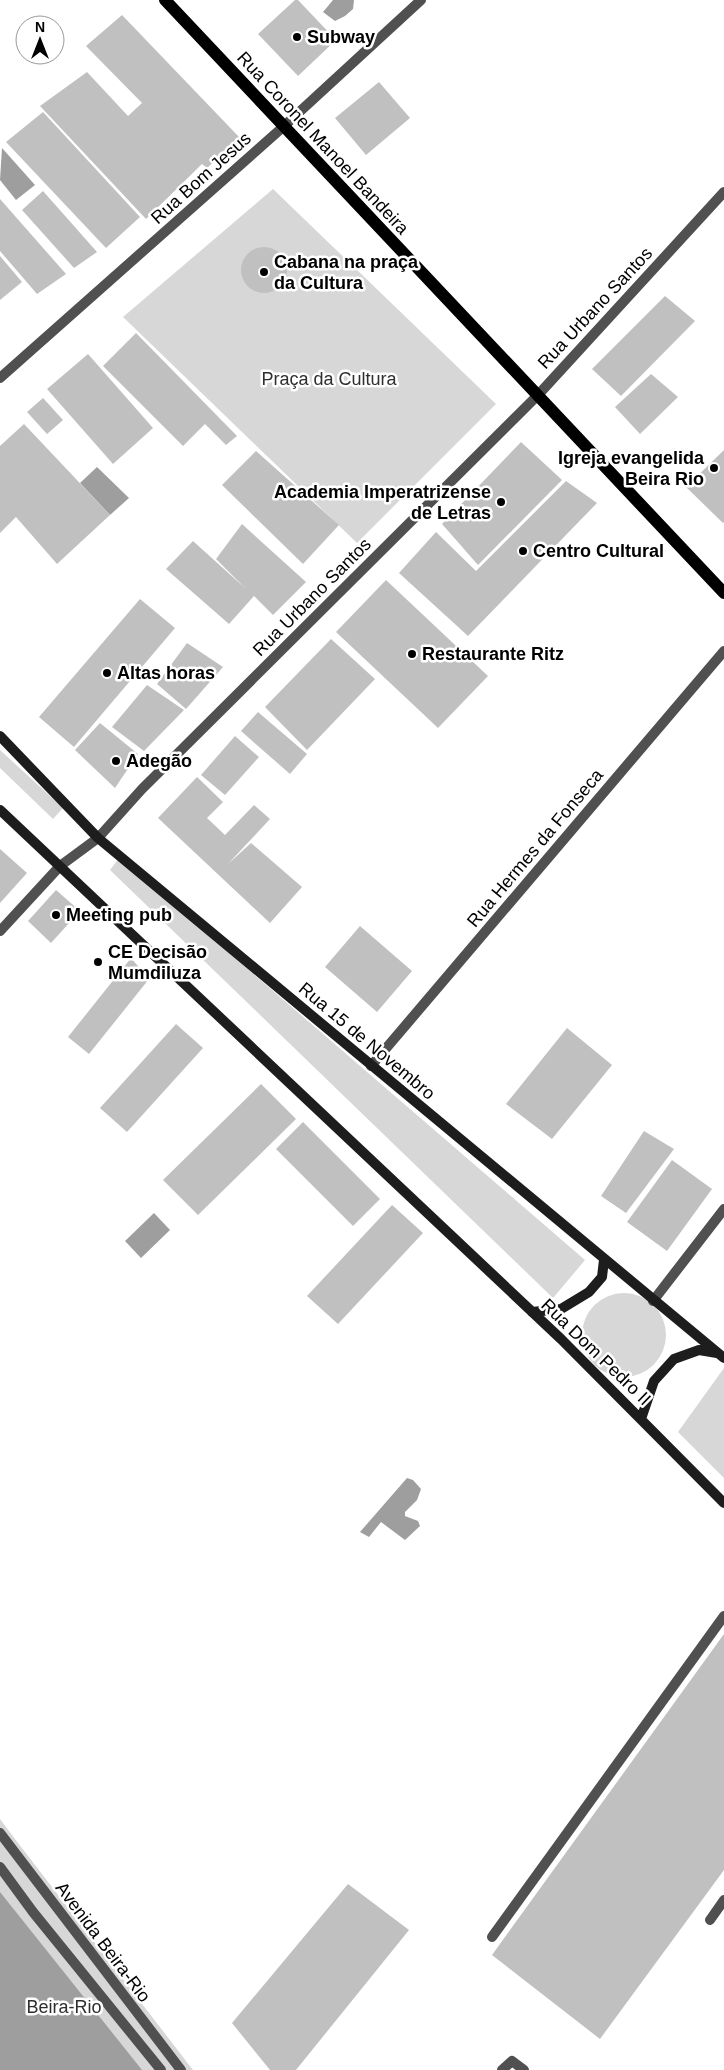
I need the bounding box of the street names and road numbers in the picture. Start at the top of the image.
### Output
street label: Rua Coronel Manoel Bandeira [233,48,414,239]
street label: Rua Bom Jesus [147,128,255,228]
street label: Rua Urbano Santos [534,243,656,373]
street label: Rua Urbano Santos [249,534,375,660]
street label: Rua Hermes da Fonseca [463,764,608,931]
street label: Rua 15 de Novembro [295,978,439,1104]
street label: Rua Dom Pedro II [537,1295,655,1409]
street label: Avenida Beira-Rio [51,1878,155,2006]

